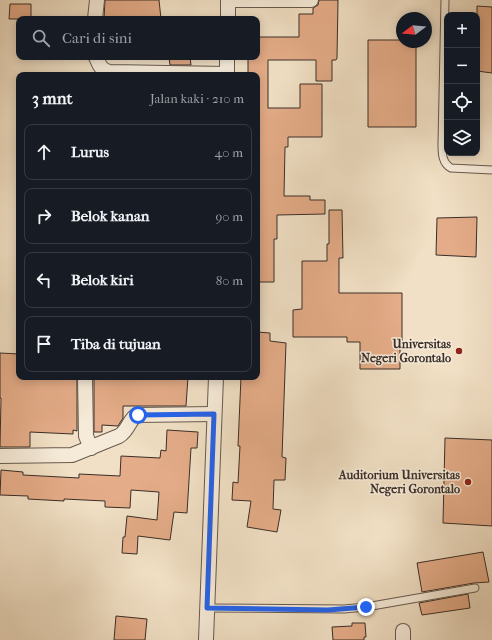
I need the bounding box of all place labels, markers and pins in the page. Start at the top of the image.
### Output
place label: Universitas Negeri Gorontalo [361,337,452,366]
marker: Universitas Negeri Gorontalo [454,346,464,356]
place label: Auditorium Universitas Negeri Gorontalo [338,468,461,497]
marker: Auditorium Universitas Negeri Gorontalo [463,477,473,487]

